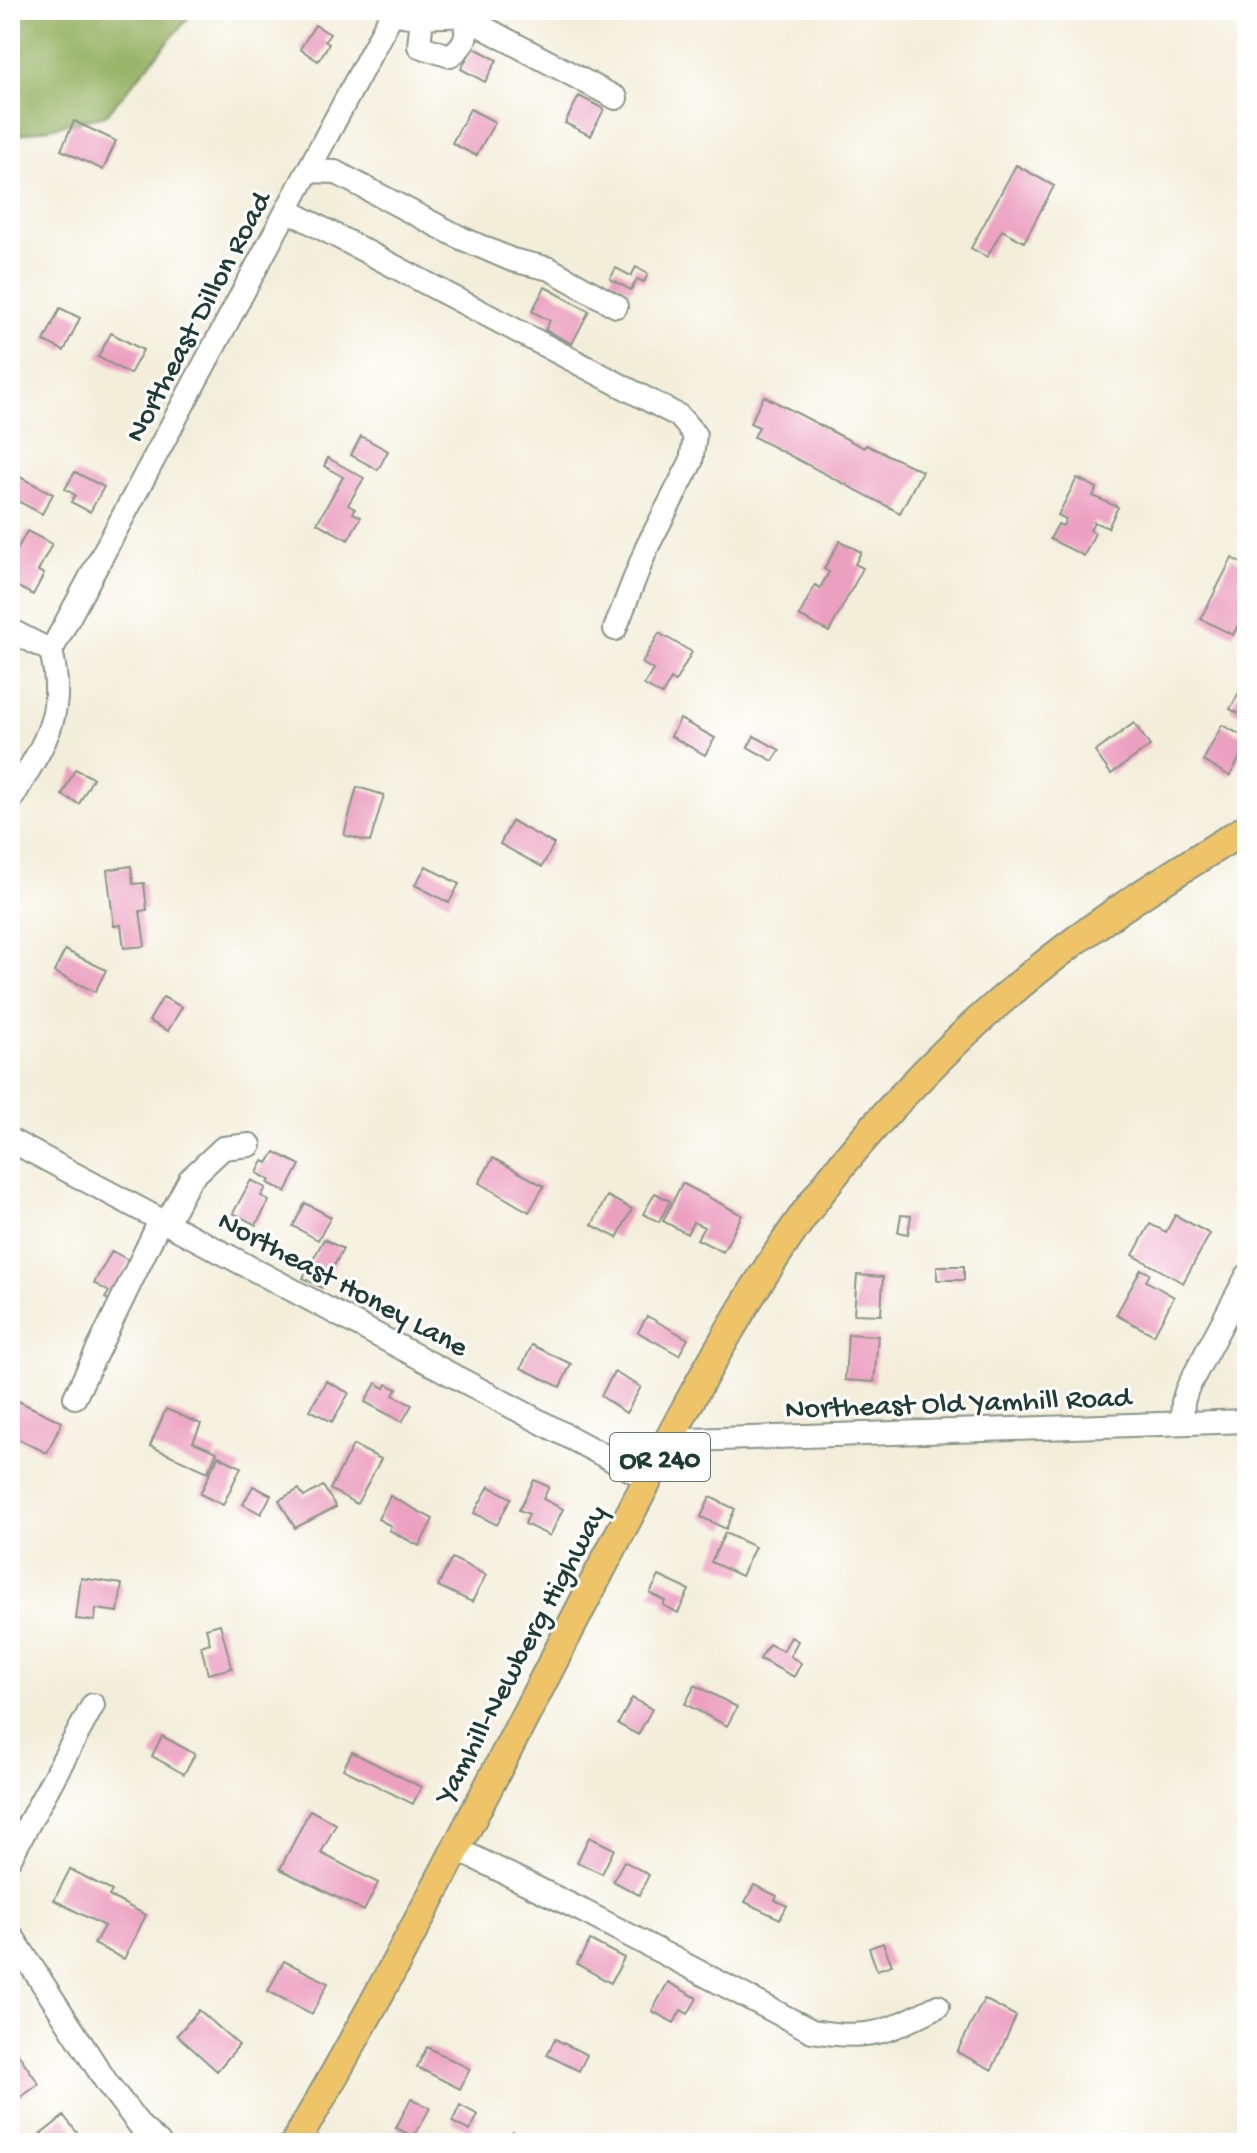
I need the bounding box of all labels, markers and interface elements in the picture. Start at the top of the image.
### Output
street label: Northeast Dillon Road [119,185,282,449]
street label: Northeast Honey Lane [211,1205,473,1367]
street label: Northeast Old Yamhill Road [784,1382,1134,1429]
road number: OR 240 [610,1433,710,1481]
street label: Yamhill-Newberg Highway [428,1500,617,1813]

